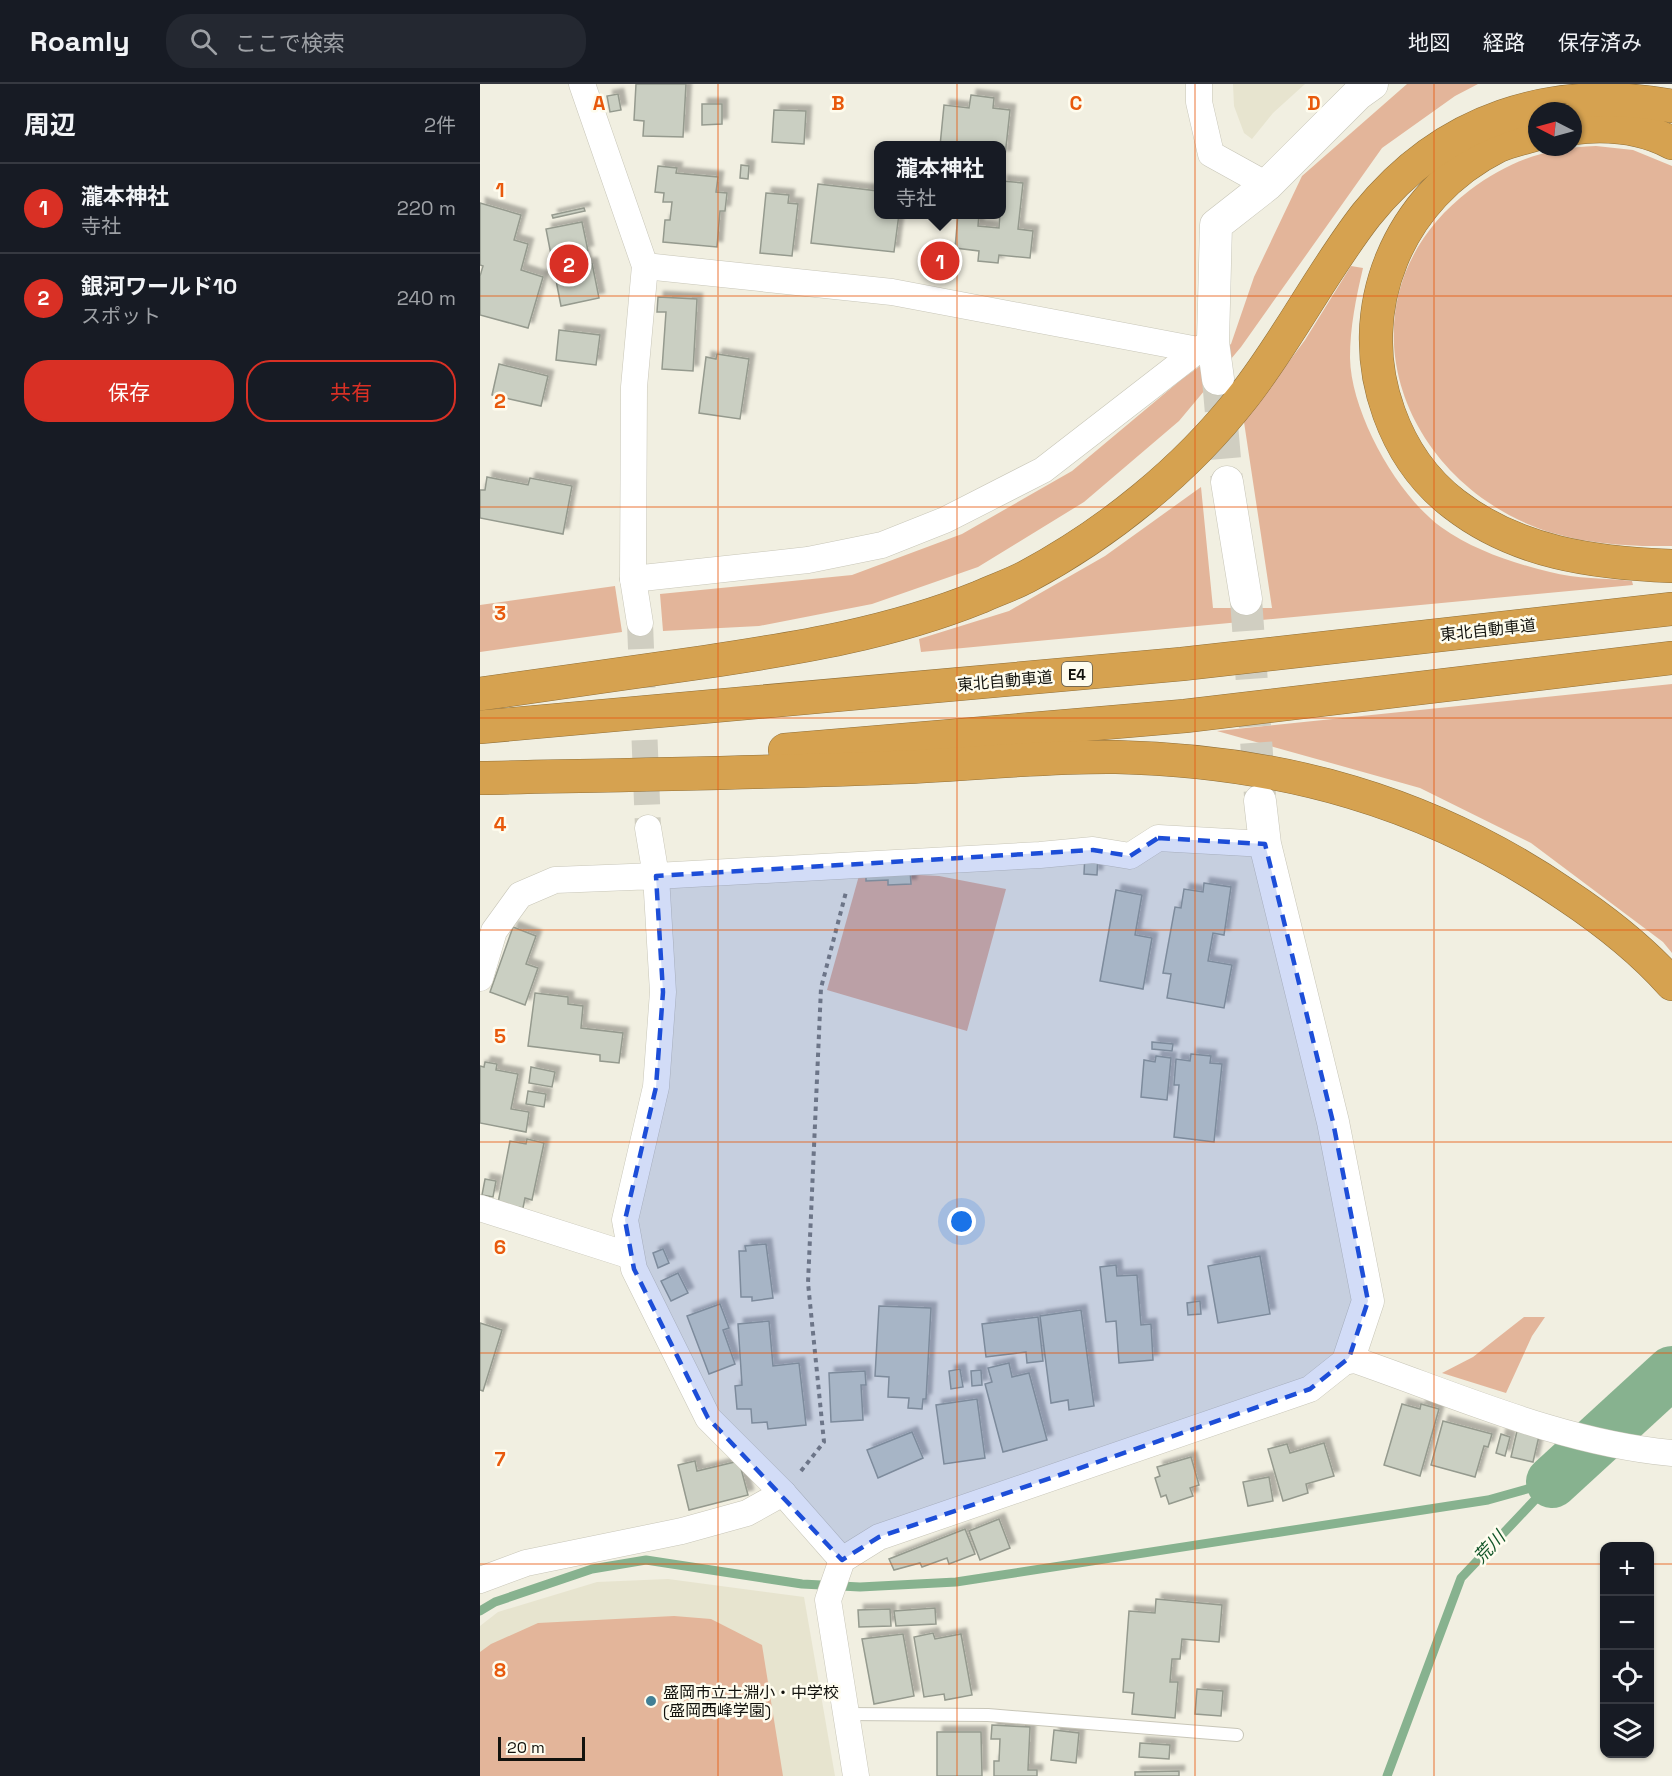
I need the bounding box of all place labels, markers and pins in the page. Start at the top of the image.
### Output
pin: 1 [920,238,960,284]
pin: 2 [550,242,589,286]
place label: 盛岡市立土淵小・中学校 (盛岡西峰学園) [663,1682,839,1721]
marker: 盛岡市立土淵小・中学校 (盛岡西峰学園) [644,1694,658,1708]

